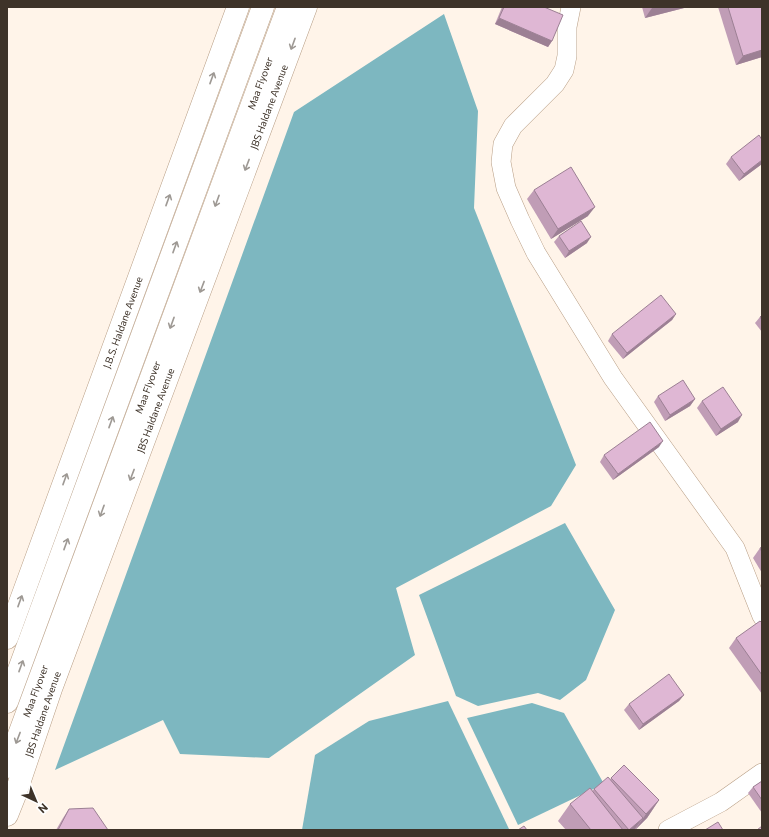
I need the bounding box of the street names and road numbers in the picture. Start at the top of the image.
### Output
street label: Maa Flyover [245,55,275,111]
street label: JBS Haldane Avenue [247,63,290,151]
street label: J.B.S. Haldane Avenue [100,275,145,370]
street label: Maa Flyover [132,359,163,415]
street label: JBS Haldane Avenue [134,366,177,454]
street label: Maa Flyover [20,663,50,719]
street label: JBS Haldane Avenue [22,670,63,759]

